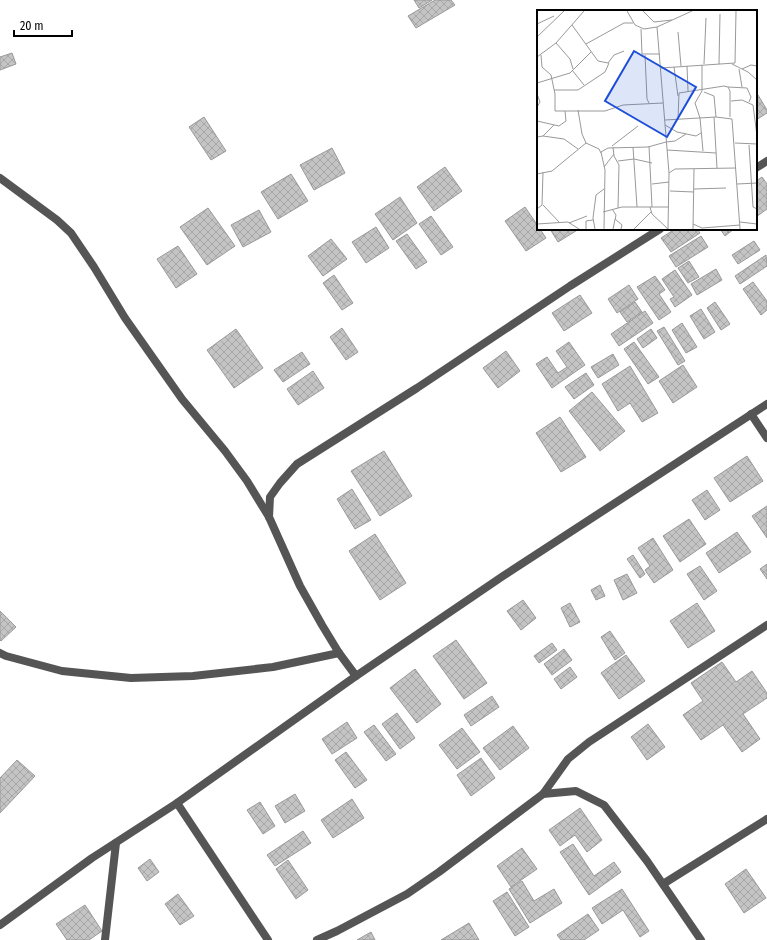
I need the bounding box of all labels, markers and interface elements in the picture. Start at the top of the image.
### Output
inset map [537,10,757,230]
scale bar [14,12,72,38]
text: 20 m [20,19,44,33]

